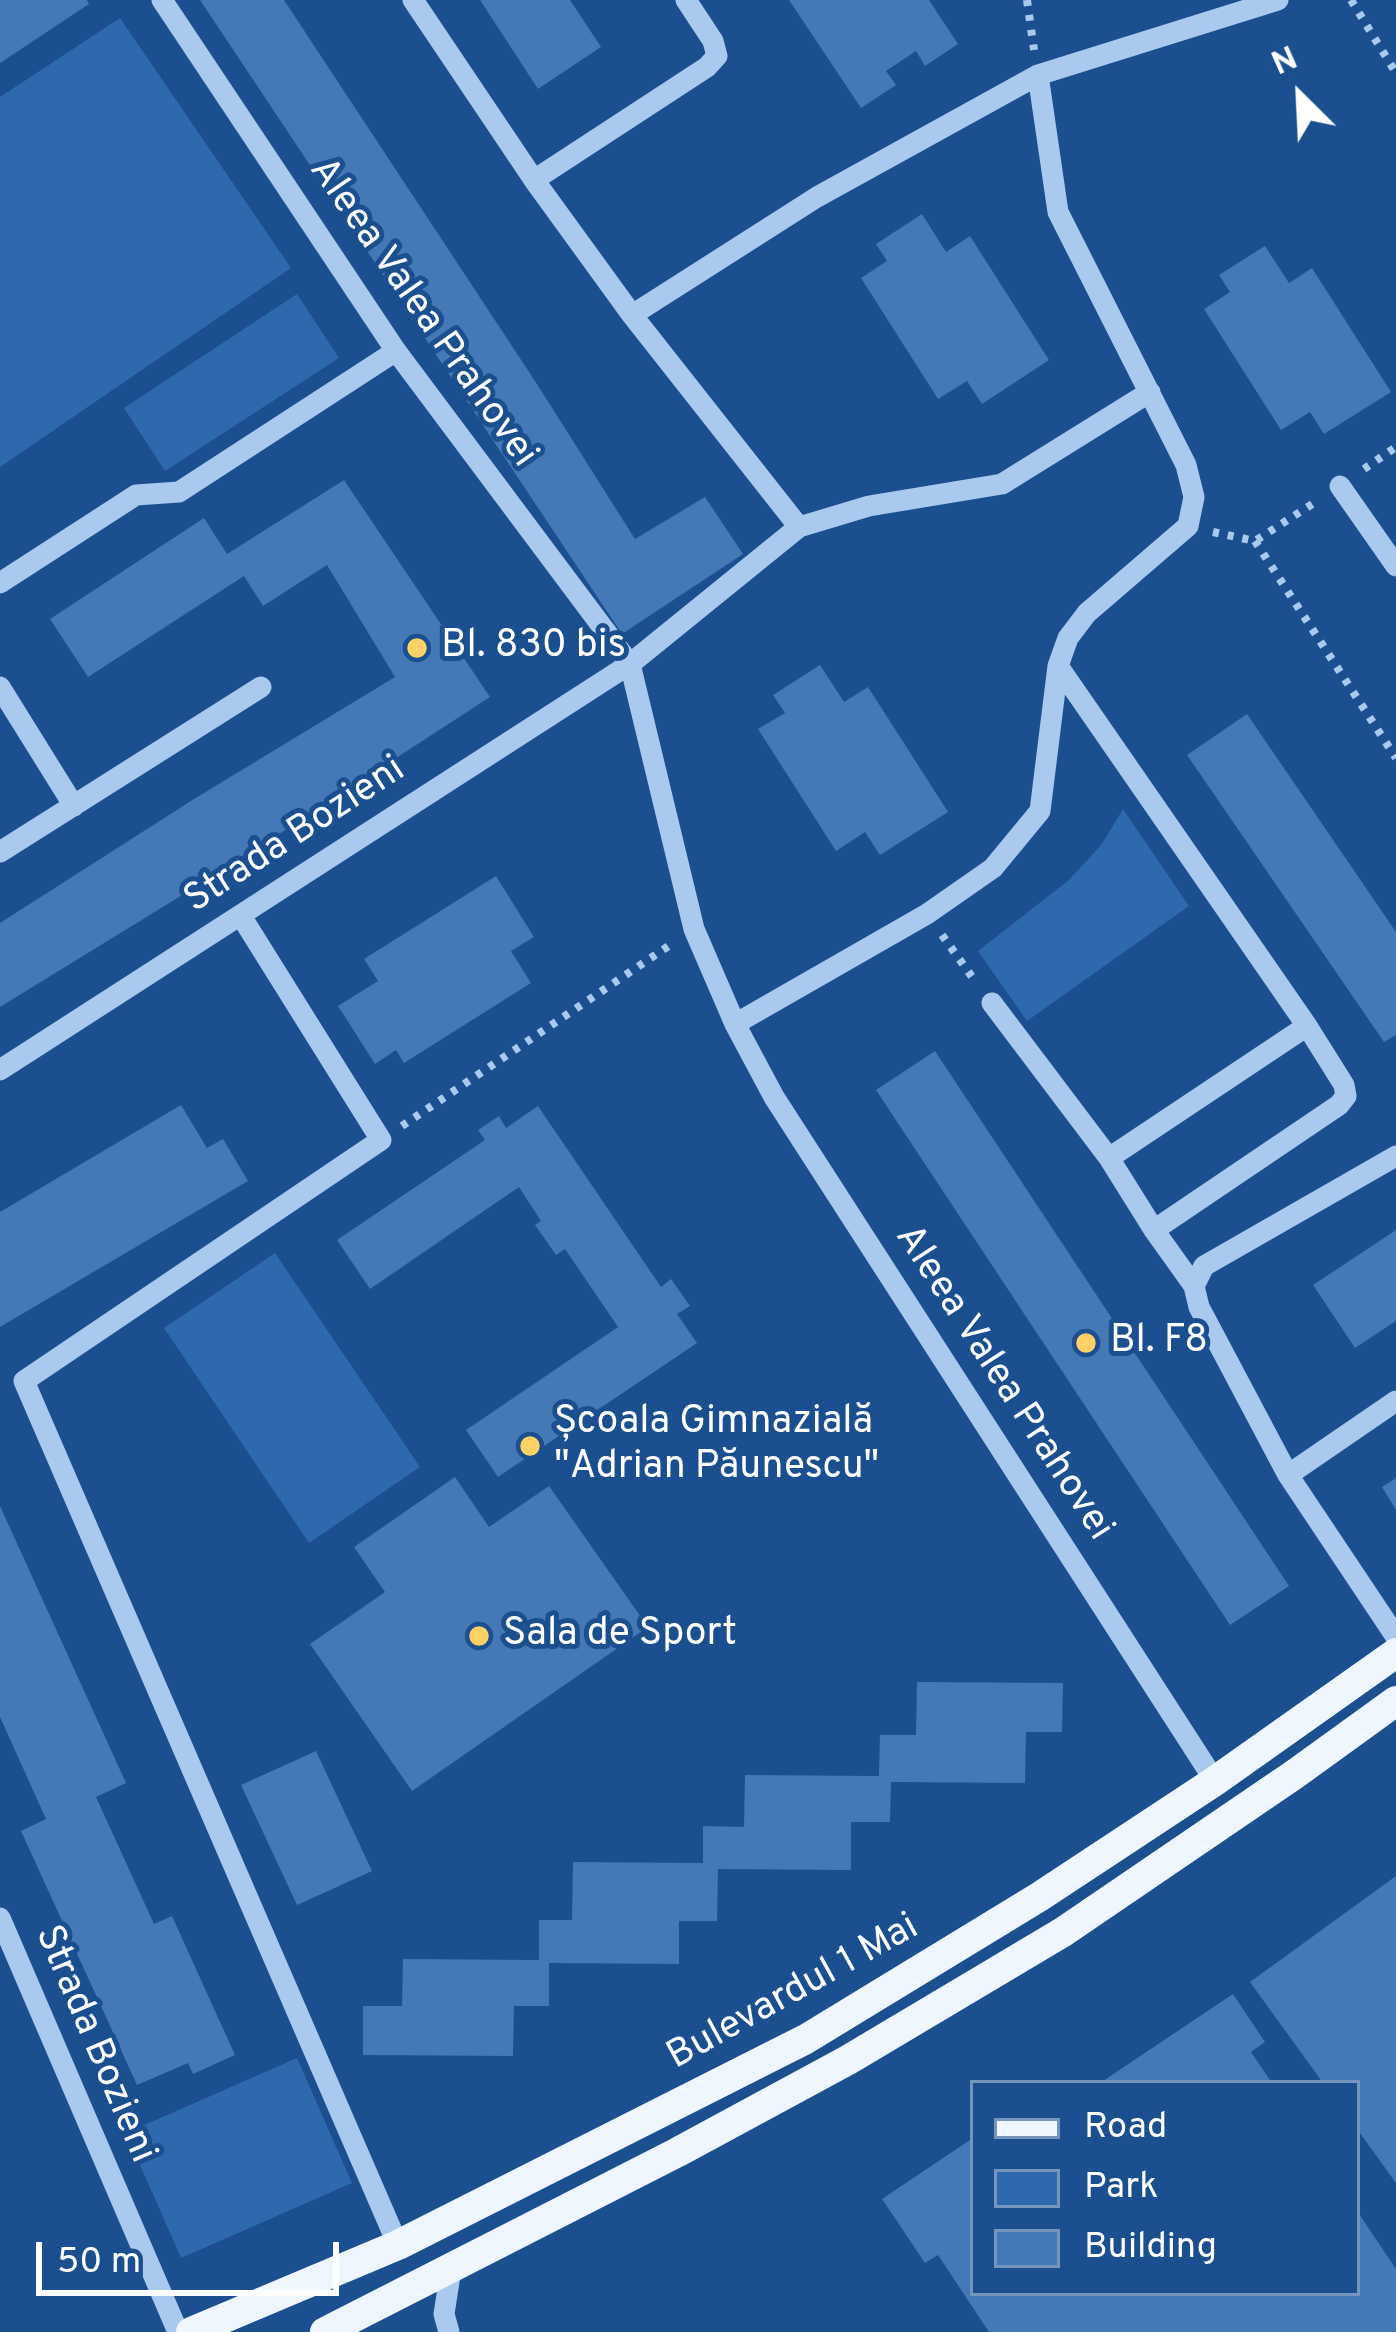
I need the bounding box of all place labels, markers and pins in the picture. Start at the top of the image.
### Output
place label: Bl. 830 bis [441,625,626,671]
marker: Bl. 830 bis [404,635,430,661]
place label: Bl. F8 [1110,1320,1208,1366]
marker: Bl. F8 [1073,1330,1099,1356]
place label: Școala Gimnazială "Adrian Păunescu" [554,1401,879,1492]
marker: Școala Gimnazială "Adrian Păunescu" [517,1433,543,1459]
place label: Sala de Sport [503,1613,737,1659]
marker: Sala de Sport [466,1623,492,1649]

